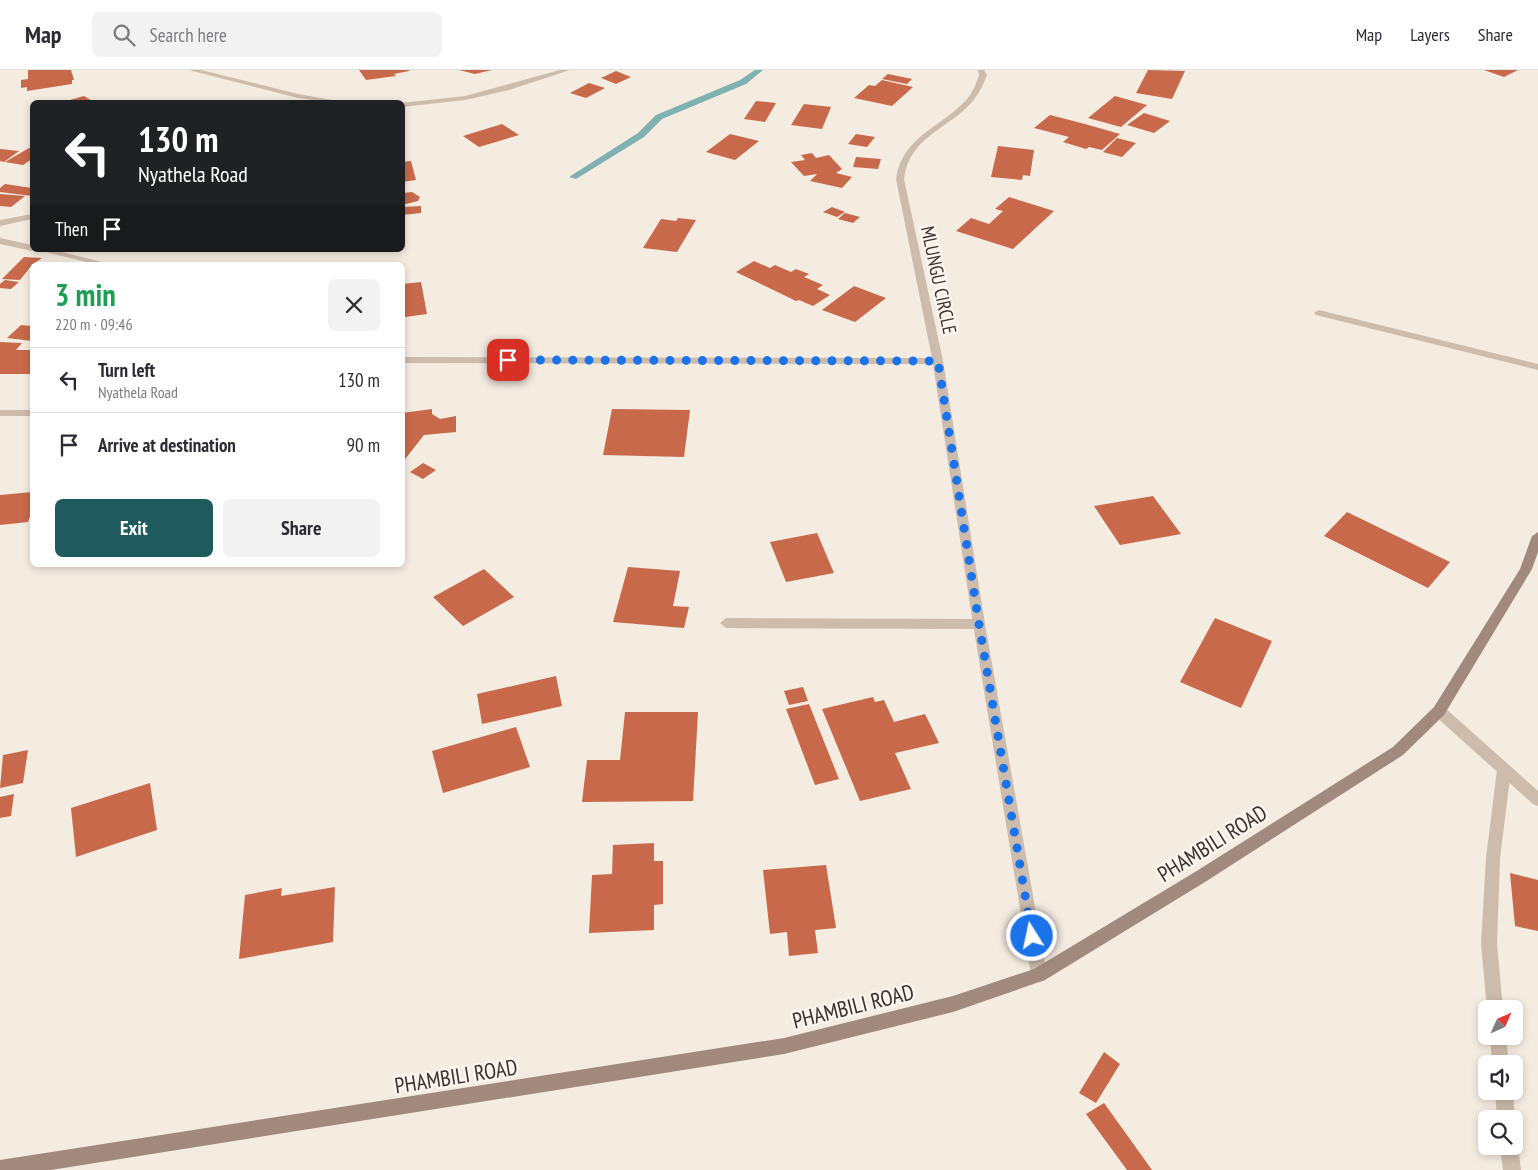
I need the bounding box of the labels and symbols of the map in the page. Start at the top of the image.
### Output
street label: MLUNGU CIRCLE [916,224,962,336]
pin [487,339,529,381]
street label: PHAMBILI ROAD [1152,798,1272,888]
position arrow [1005,909,1057,961]
street label: PHAMBILI ROAD [789,977,917,1035]
north arrow [1478,1000,1522,1045]
street label: PHAMBILI ROAD [393,1052,519,1100]

